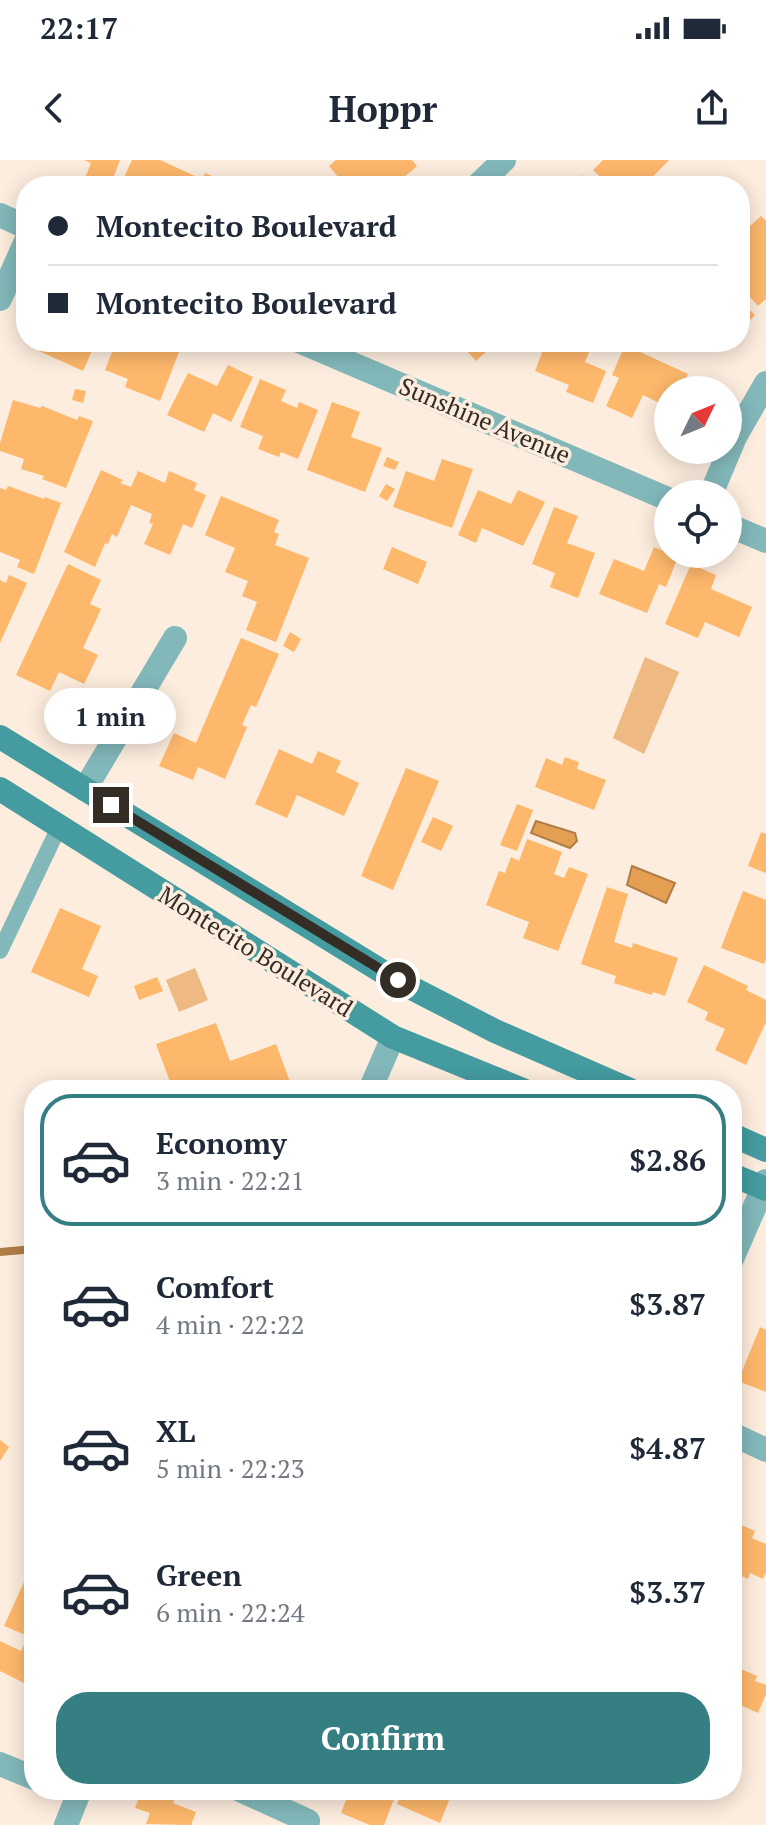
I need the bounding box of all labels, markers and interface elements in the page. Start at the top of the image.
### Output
text: 22:17 [40,8,118,48]
text: Hoppr [329,85,437,132]
icon: back [32,86,76,130]
icon: share [690,86,734,130]
text: Montecito Boulevard [96,206,397,246]
text: Montecito Boulevard [96,283,397,323]
street label: Sunshine Avenue [395,370,575,470]
north arrow [654,376,742,464]
map controls [654,376,742,568]
button: locate [654,480,742,568]
callout: 1 min [45,689,177,745]
text: 1 min [74,699,146,733]
route end [93,787,129,823]
street label: Montecito Boulevard [153,878,359,1024]
route start [380,962,416,998]
text: Economy [156,1123,287,1163]
icon: car [60,1124,132,1196]
text: $2.86 [629,1140,706,1180]
text: 3 min · 22:21 [156,1163,305,1197]
text: Comfort [156,1267,274,1307]
icon: car [60,1268,132,1340]
text: $3.87 [629,1284,706,1324]
text: 4 min · 22:22 [156,1307,305,1341]
text: XL [156,1411,195,1451]
icon: car [60,1412,132,1484]
text: $4.87 [629,1428,706,1468]
text: 5 min · 22:23 [156,1451,305,1485]
text: Green [156,1555,242,1595]
icon: car [60,1556,132,1628]
text: $3.37 [629,1572,706,1612]
text: 6 min · 22:24 [156,1595,305,1629]
button: Confirm [56,1692,710,1784]

